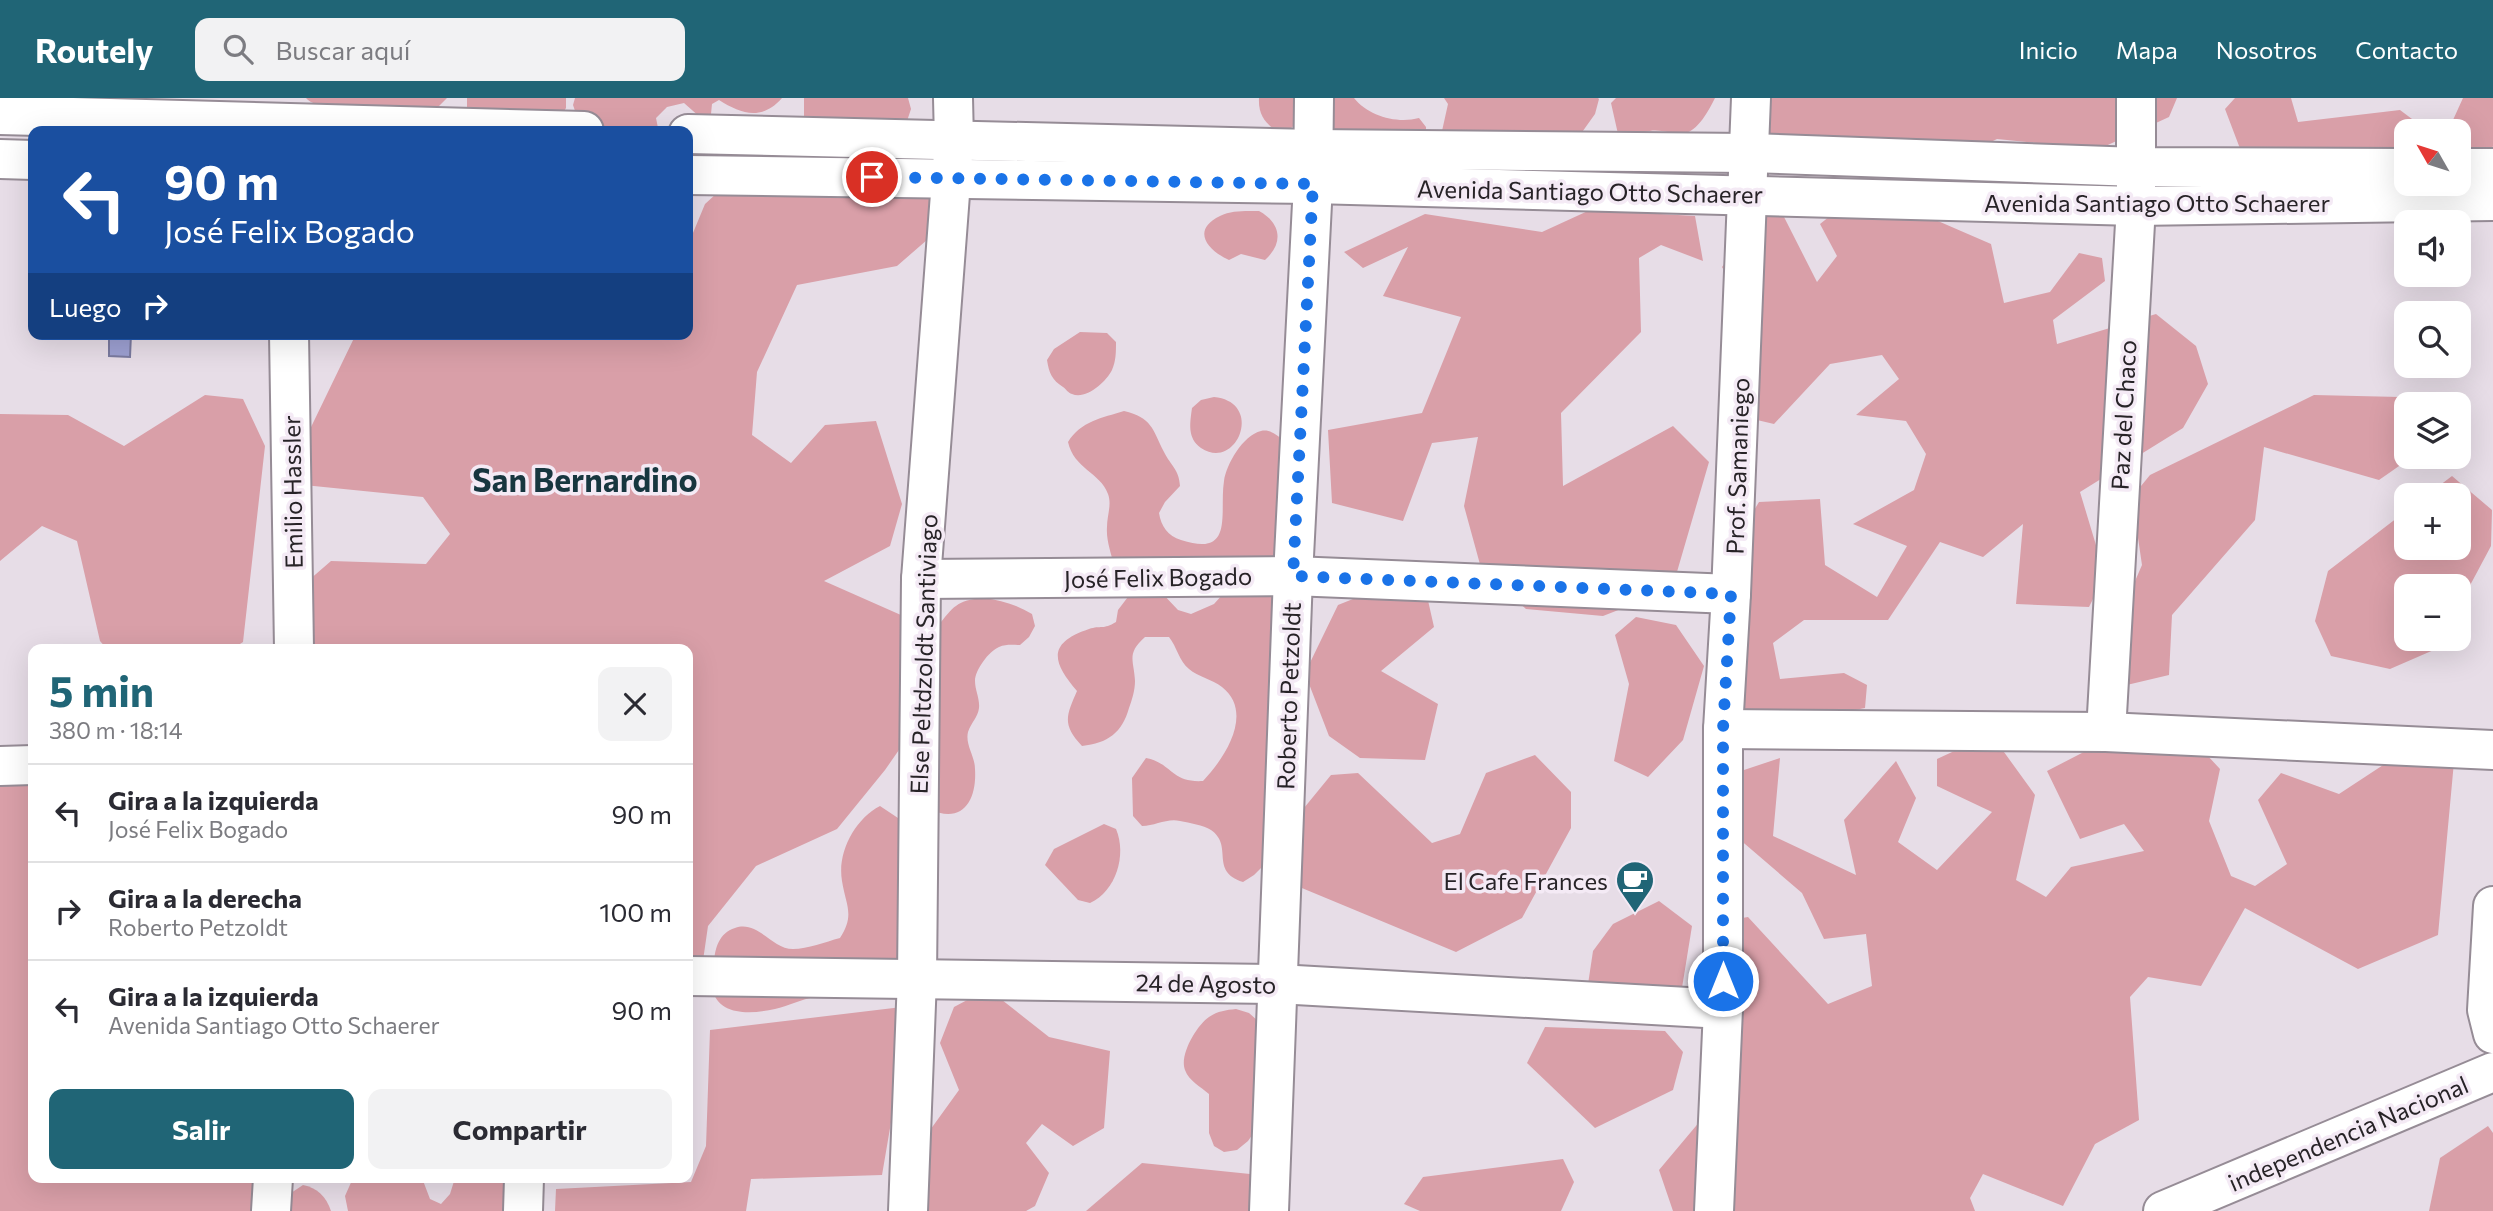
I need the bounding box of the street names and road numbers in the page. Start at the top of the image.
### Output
street label: Avenida Santiago Otto Schaerer [1417,173,1764,209]
street label: Avenida Santiago Otto Schaerer [1984,188,2330,217]
street label: Paz del Chaco [2105,339,2141,491]
street label: Prof. Samaniego [1719,377,1755,555]
street label: Emilio Hassler [276,415,308,569]
street label: Else Peltdzoldt Santiviago [904,513,942,795]
street label: José Felix Bogado [1064,561,1252,593]
street label: Roberto Petzoldt [1270,602,1306,790]
street label: 24 de Agosto [1135,967,1277,999]
street label: independencia Nacional [2224,1069,2472,1197]

